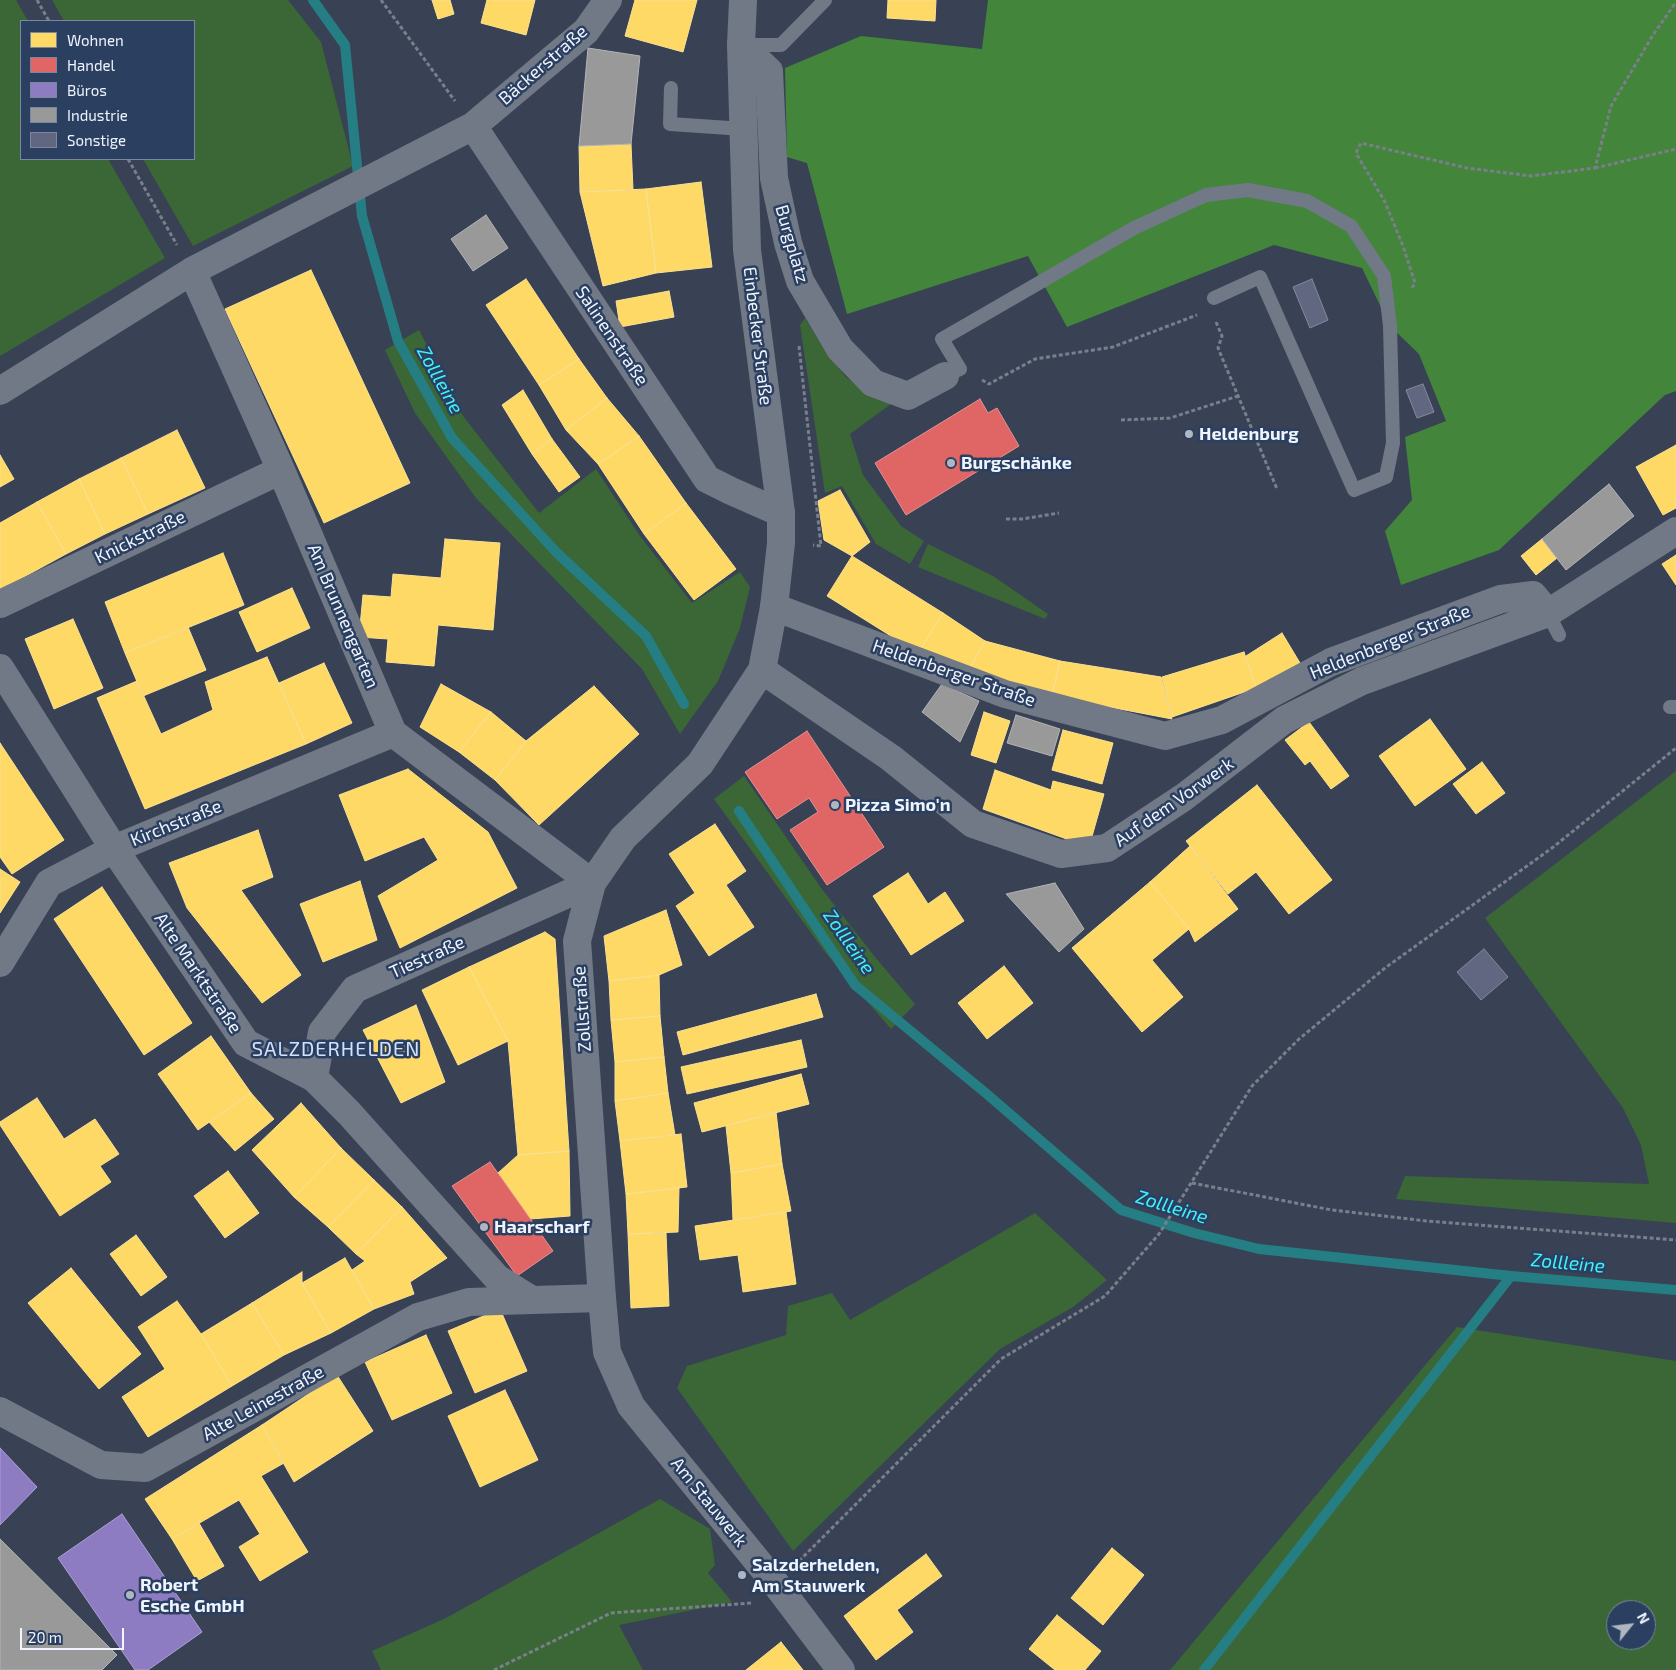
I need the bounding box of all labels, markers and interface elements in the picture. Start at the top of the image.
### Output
legend [20,20,195,160]
street label: Bäckerstraße [494,21,592,109]
text: Wohnen [67,31,124,49]
text: Handel [67,56,115,74]
text: Büros [67,81,107,99]
text: Industrie [67,106,128,124]
text: Sonstige [67,131,126,149]
street label: Burgplatz [771,202,813,286]
street label: Einbecker Straße [739,266,777,406]
street label: Salinenstraße [571,282,653,390]
water label: Zollleine [412,342,468,418]
place label: Heldenburg [1199,423,1299,445]
marker: Heldenburg [1183,428,1195,440]
place label: Burgschänke [961,452,1072,474]
marker: Burgschänke [945,457,957,469]
street label: Knickstraße [91,506,189,568]
street label: Am Brunnengarten [303,541,383,691]
street label: Heldenberger Straße [1307,600,1473,684]
street label: Heldenberger Straße [870,635,1038,711]
street label: Auf dem Vorwerk [1110,753,1238,851]
place label: Pizza Simo'n [845,794,950,816]
street label: Kirchstraße [127,795,225,851]
marker: Pizza Simo'n [829,799,841,811]
water label: Zollleine [818,905,880,979]
street label: Alte Marktstraße [150,909,246,1037]
street label: Tiestraße [386,931,468,983]
street label: Zollstraße [568,965,596,1053]
district label: SALZDERHELDEN [250,1037,422,1061]
water label: Zollleine [1133,1185,1211,1229]
place label: Haarscharf [494,1216,589,1238]
marker: Haarscharf [478,1221,490,1233]
water label: Zollleine [1530,1248,1606,1278]
street label: Alte Leinestraße [199,1361,327,1445]
street label: Am Stauwerk [666,1453,752,1551]
place label: Salzderhelden, Am Stauwerk [752,1554,880,1596]
marker: Salzderhelden, Am Stauwerk [736,1569,748,1581]
place label: Robert Esche GmbH [140,1574,245,1616]
marker: Robert Esche GmbH [124,1589,136,1601]
north arrow [1606,1600,1656,1650]
text: N [1634,1609,1654,1627]
scale bar [22,1618,126,1650]
text: 20 m [28,1628,62,1646]

